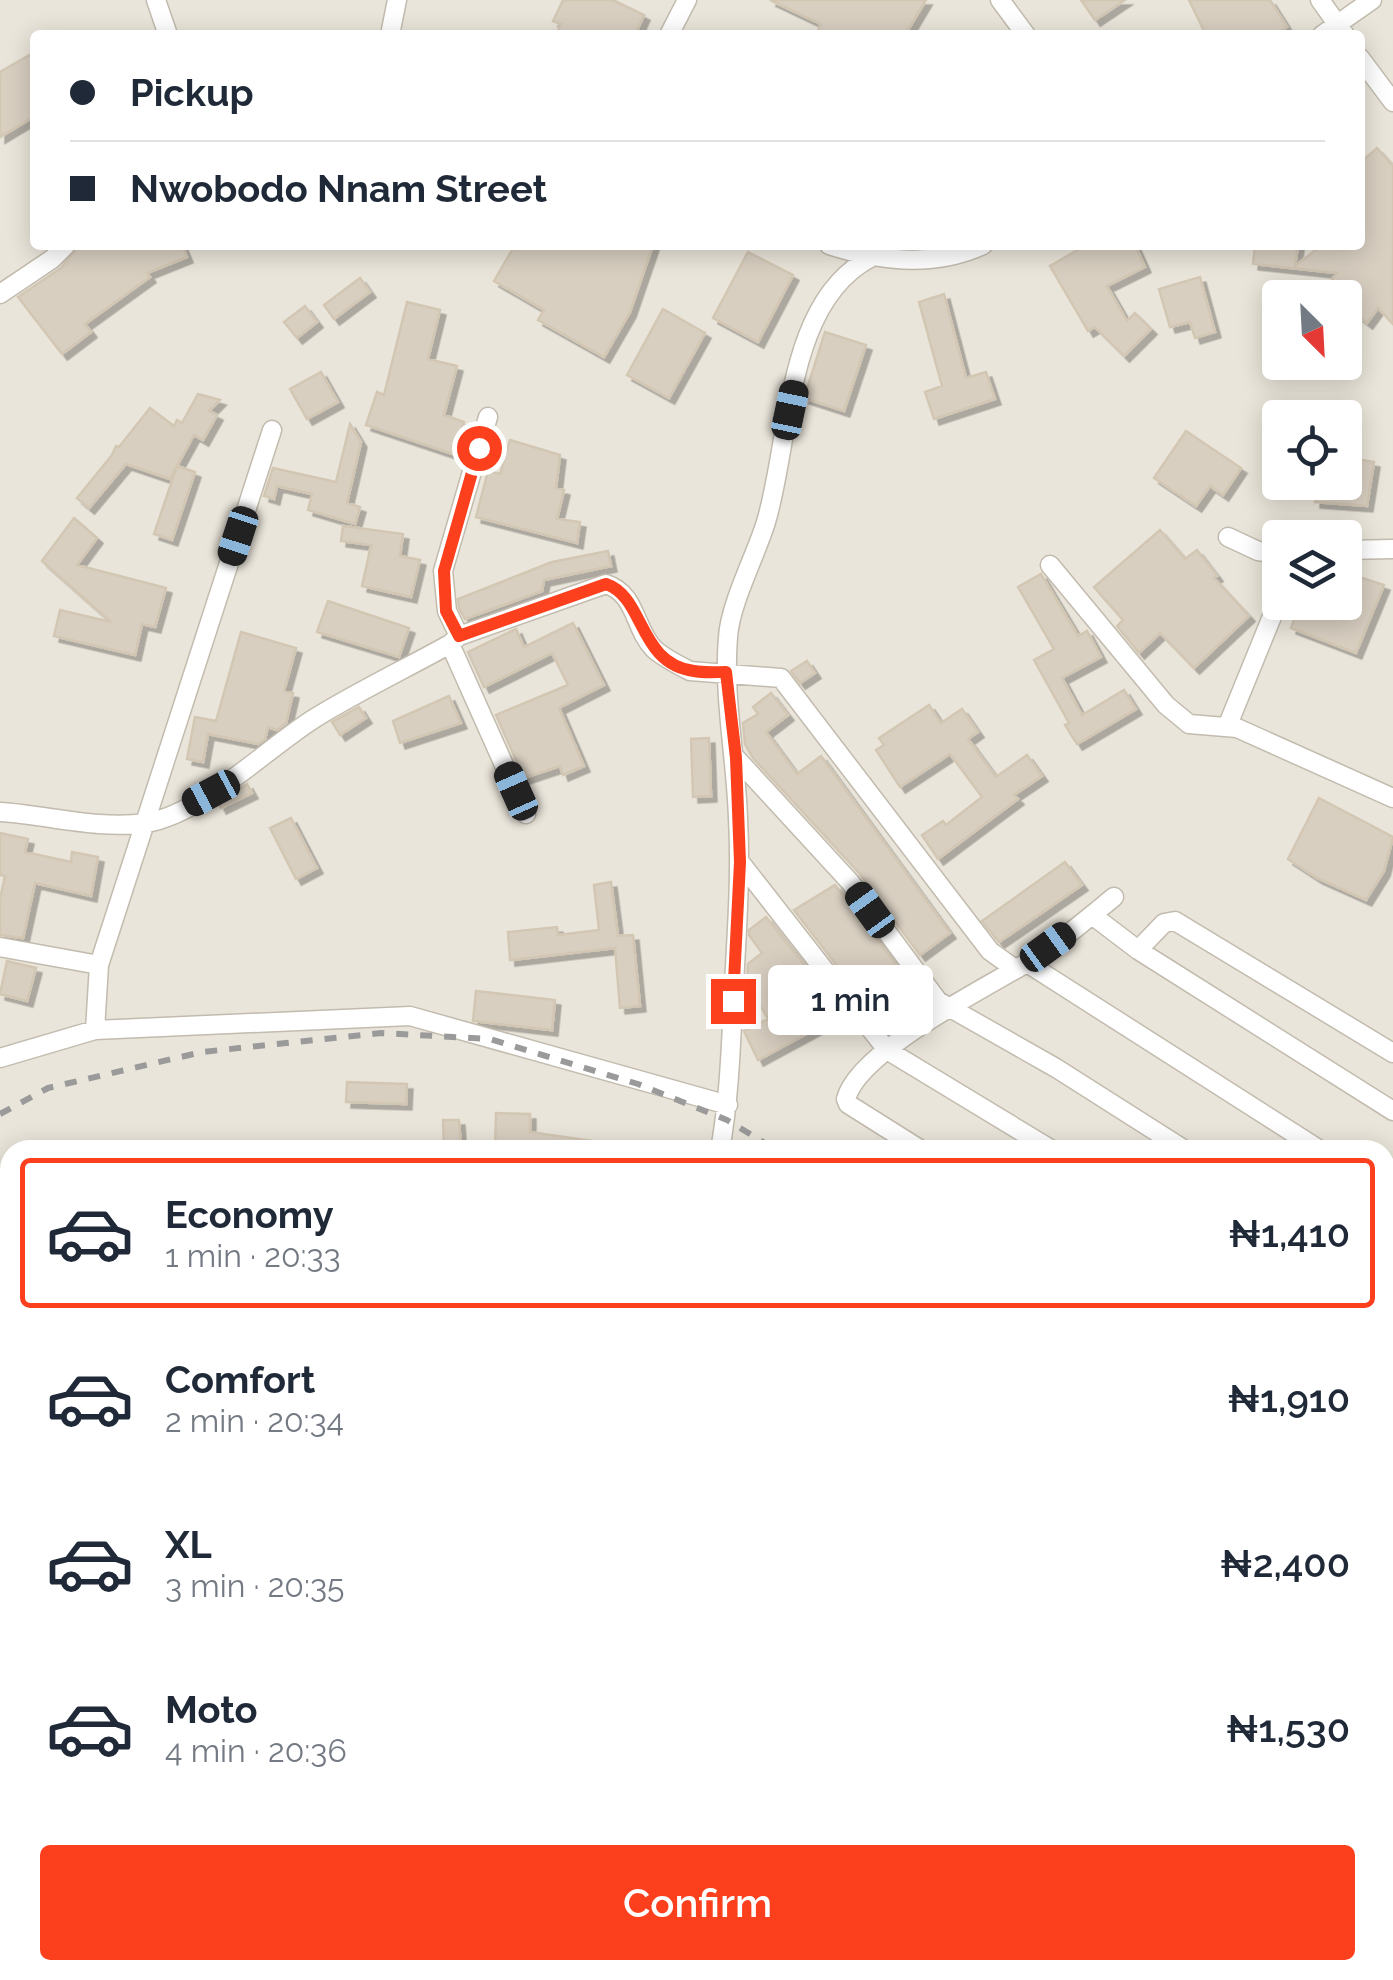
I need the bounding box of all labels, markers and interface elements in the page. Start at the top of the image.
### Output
text: Pickup [130,70,254,115]
text: Nwobodo Nnam Street [130,166,547,211]
north arrow [1262,280,1362,380]
map controls [1262,280,1362,620]
car [769,378,811,442]
button: locate [1262,400,1362,500]
route start [457,426,502,471]
car [214,503,262,569]
button: layers [1262,520,1362,620]
car [490,757,542,825]
car [177,766,245,820]
car [840,877,900,943]
car [1015,917,1081,977]
callout: 1 min [768,966,933,1036]
route end [711,979,756,1024]
text: 1 min [811,981,890,1018]
icon: car [45,1188,135,1278]
text: Economy [165,1192,334,1237]
text: ₦1,410 [1228,1211,1350,1256]
text: 1 min · 20:33 [165,1237,341,1274]
icon: car [45,1353,135,1443]
text: Comfort [165,1357,315,1402]
text: ₦1,910 [1228,1376,1350,1421]
text: 2 min · 20:34 [165,1402,344,1439]
icon: car [45,1518,135,1608]
text: XL [165,1522,212,1567]
text: ₦2,400 [1220,1541,1350,1586]
text: 3 min · 20:35 [165,1567,344,1604]
icon: car [45,1683,135,1773]
text: Moto [165,1687,258,1732]
text: ₦1,530 [1226,1706,1350,1751]
text: 4 min · 20:36 [165,1732,347,1769]
button: Confirm [40,1845,1355,1960]

